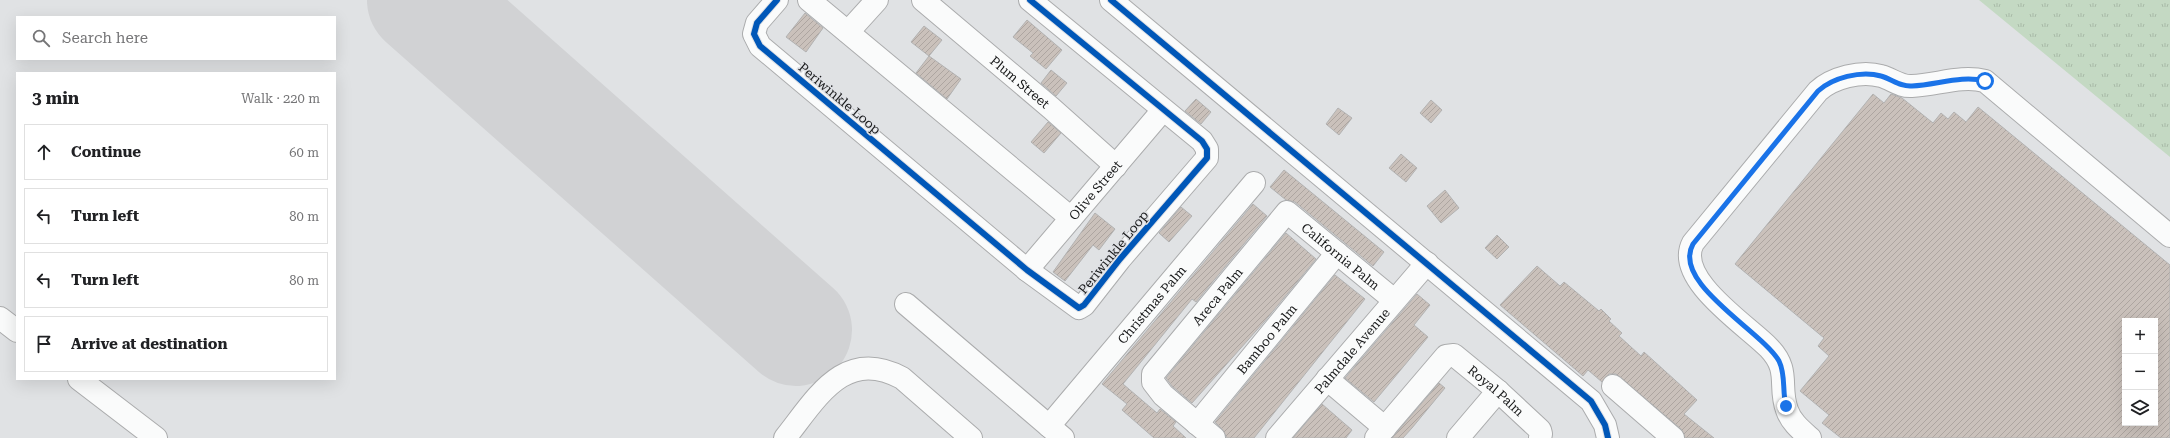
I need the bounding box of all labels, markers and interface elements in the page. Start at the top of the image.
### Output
search box [16,16,336,60]
icon: search [30,27,52,49]
text: Search here [62,29,148,47]
street label: Plum Street [987,53,1053,112]
street label: Periwinkle Loop [796,60,884,137]
route start [1976,72,1994,90]
text: 3 min [32,88,79,108]
text: Walk · 220 m [241,91,320,106]
icon: ahead [33,141,55,163]
text: Continue [71,143,141,161]
text: 60 m [289,145,319,160]
street label: Olive Street [1066,157,1125,223]
icon: left [33,205,55,227]
text: Turn left [71,207,139,225]
street label: Periwinkle Loop [1075,208,1152,297]
text: 80 m [289,209,319,224]
street label: California Palm [1298,220,1383,293]
street label: Christmas Palm [1115,263,1189,347]
street label: Areca Palm [1190,265,1246,328]
icon: left [33,269,55,291]
text: Turn left [71,271,139,289]
text: 80 m [289,273,319,288]
street label: Bamboo Palm [1234,301,1300,377]
street label: Palmdale Avenue [1312,305,1393,397]
map controls [2122,318,2158,426]
button: + [2122,318,2158,354]
icon: arrive [33,333,55,355]
text: Arrive at destination [71,335,227,353]
button: − [2122,354,2158,390]
street label: Royal Palm [1465,363,1527,419]
button: layers [2122,390,2158,426]
route end [1777,397,1795,415]

